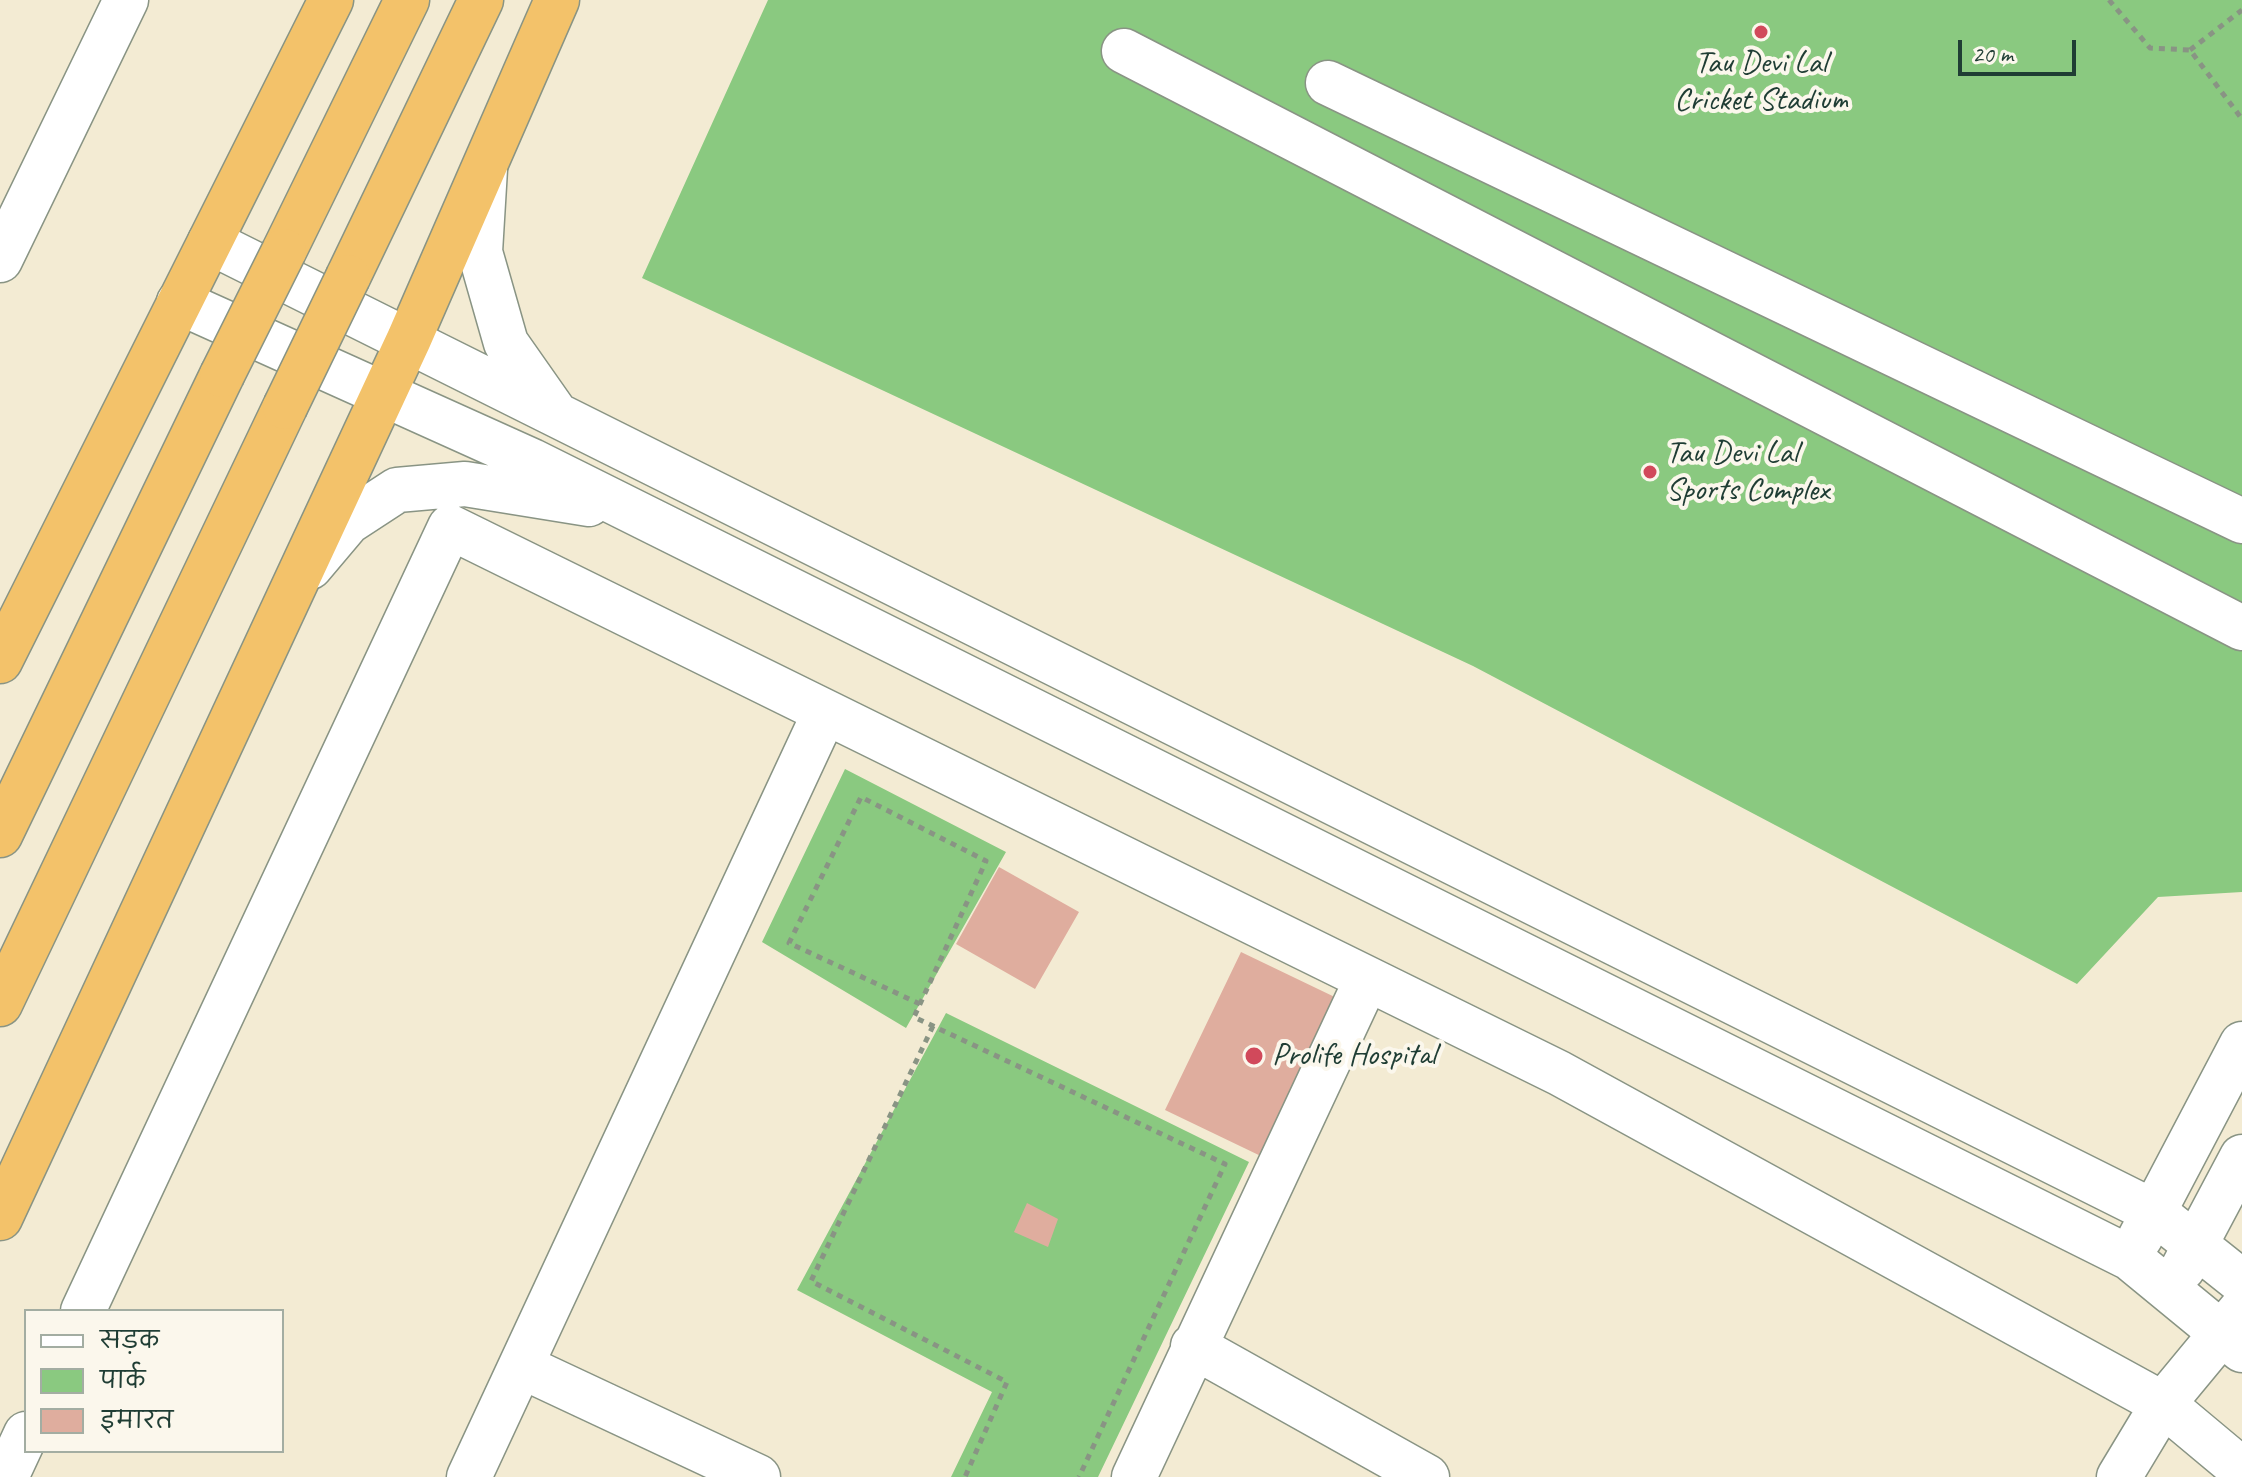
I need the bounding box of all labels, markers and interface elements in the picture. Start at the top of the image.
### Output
marker: Tau Devi Lal Cricket Stadium [1752,23,1770,41]
scale bar [1962,24,2080,74]
text: 20 m [1972,39,2013,69]
place label: Tau Devi Lal Cricket Stadium [1674,45,1848,120]
place label: Tau Devi Lal Sports Complex [1666,435,1829,510]
marker: Tau Devi Lal Sports Complex [1641,463,1659,481]
place label: Prolife Hospital [1272,1037,1436,1075]
marker: Prolife Hospital [1243,1045,1265,1067]
legend [24,1309,284,1453]
text: सड़क [100,1325,159,1355]
text: पार्क [100,1365,145,1395]
text: इमारत [100,1405,173,1435]

